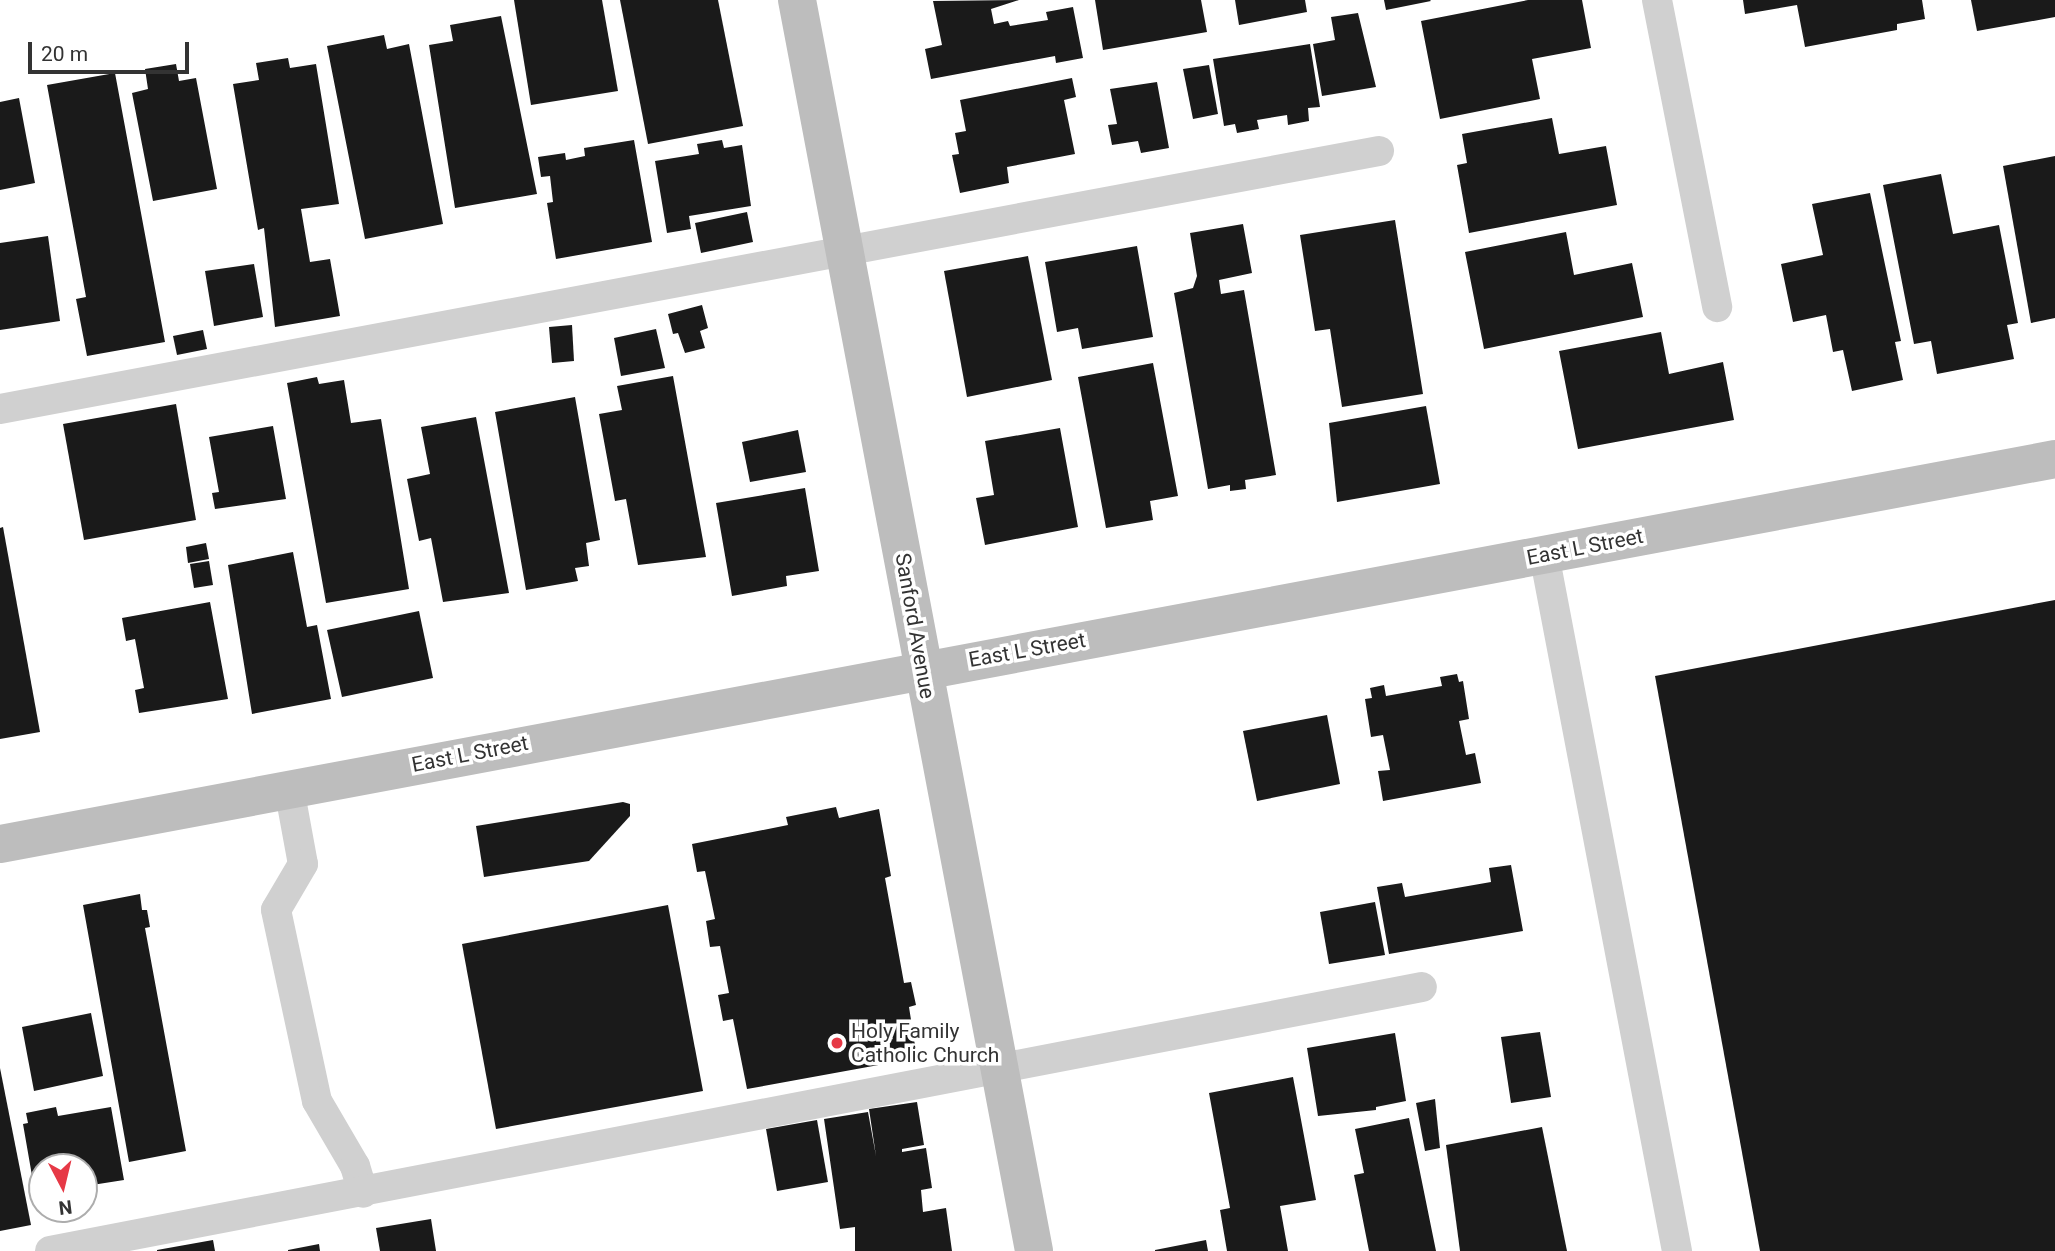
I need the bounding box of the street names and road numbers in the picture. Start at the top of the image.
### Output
street label: East L Street [1525,523,1645,571]
street label: Sanford Avenue [890,551,940,701]
street label: East L Street [967,627,1087,673]
street label: East L Street [410,730,530,778]

